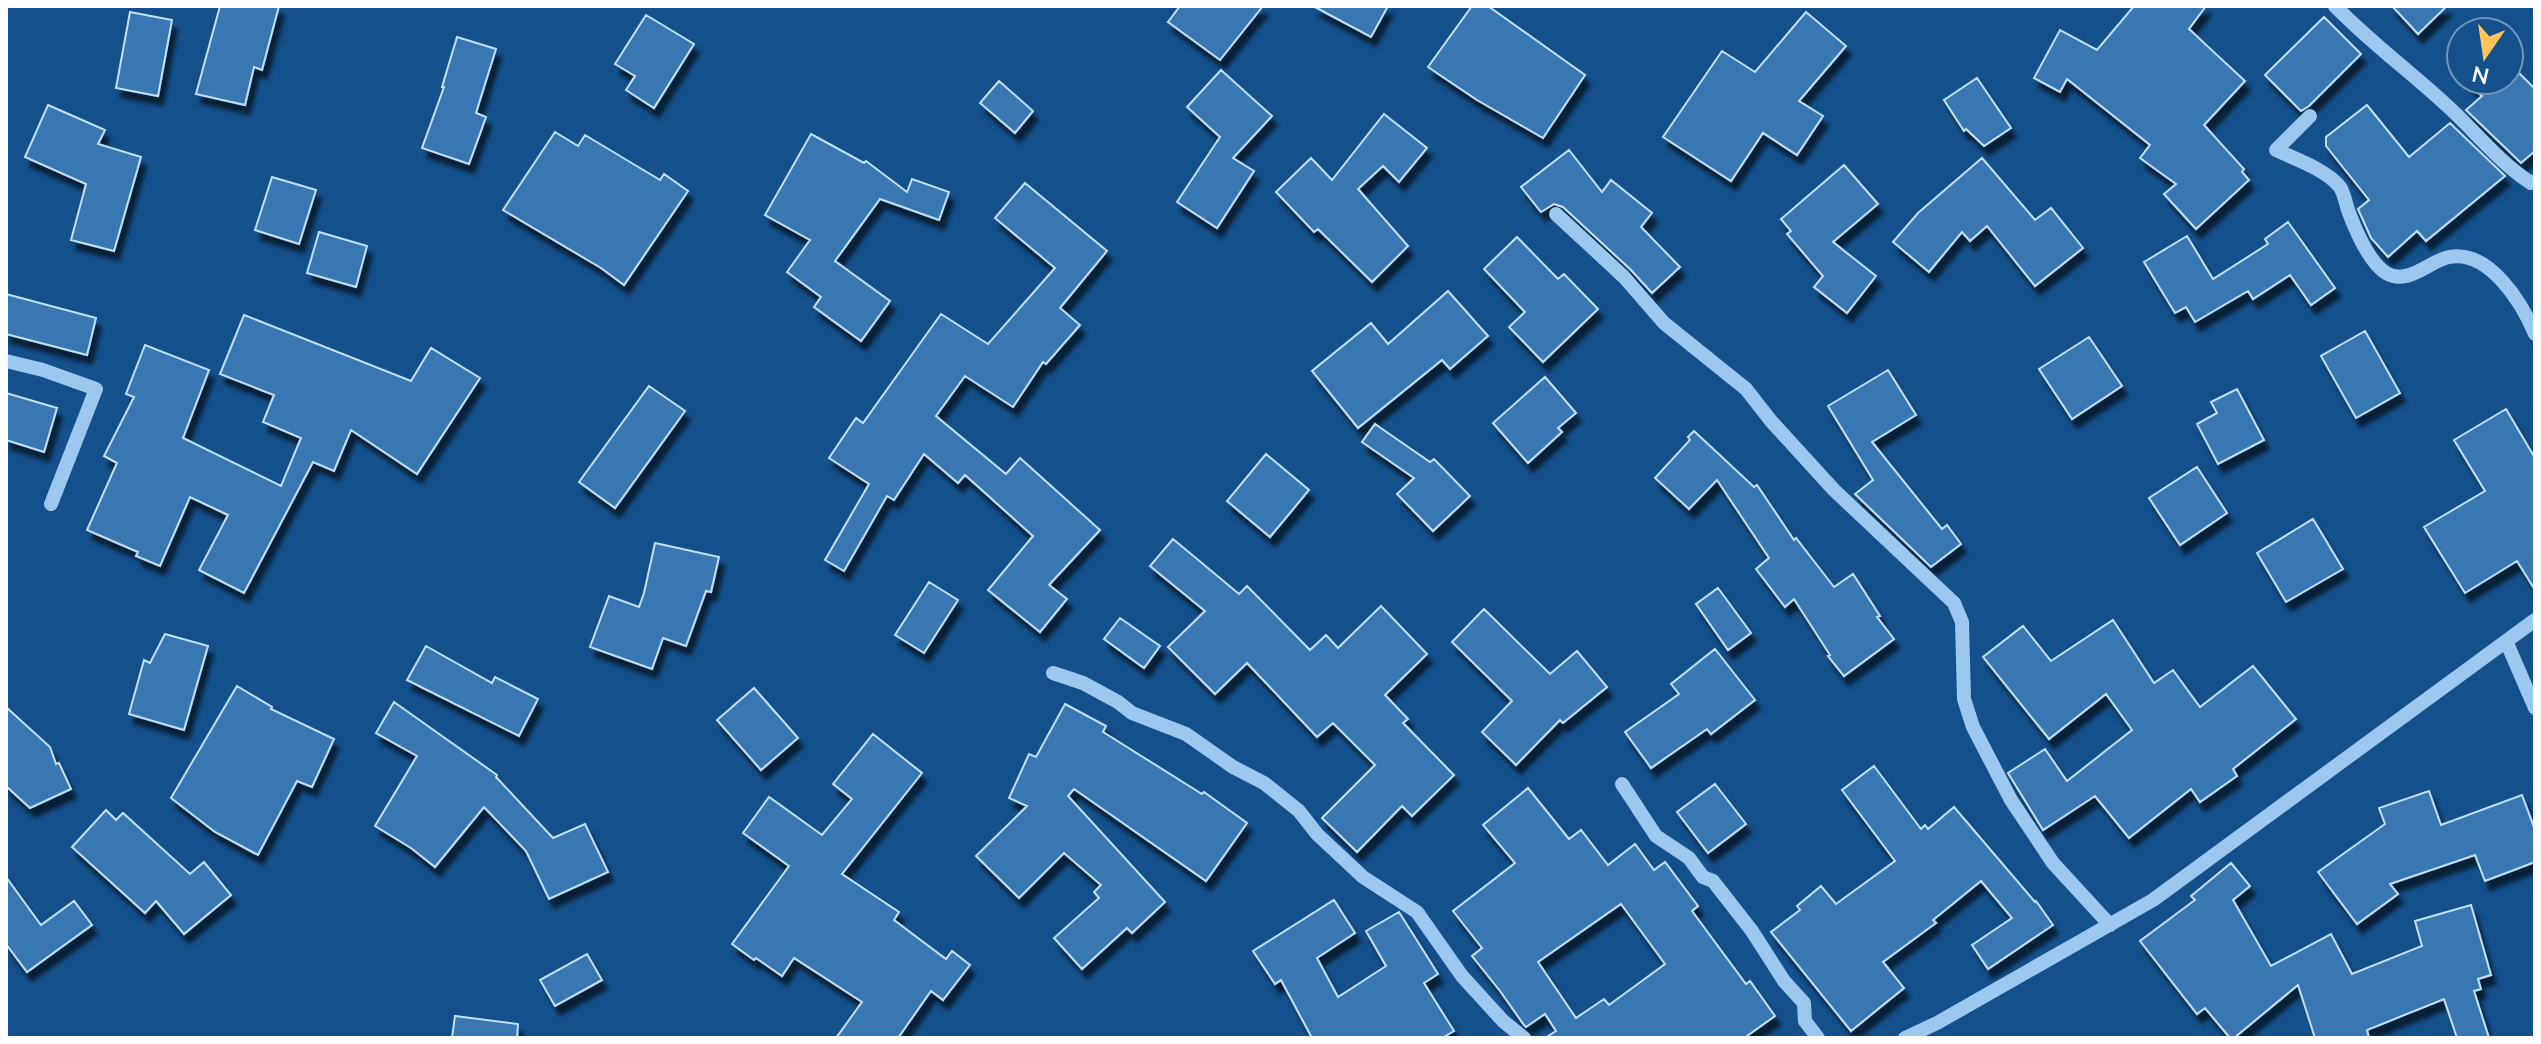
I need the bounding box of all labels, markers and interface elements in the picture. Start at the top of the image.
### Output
north arrow [2445,16,2525,96]
text: N [2469,58,2492,91]

